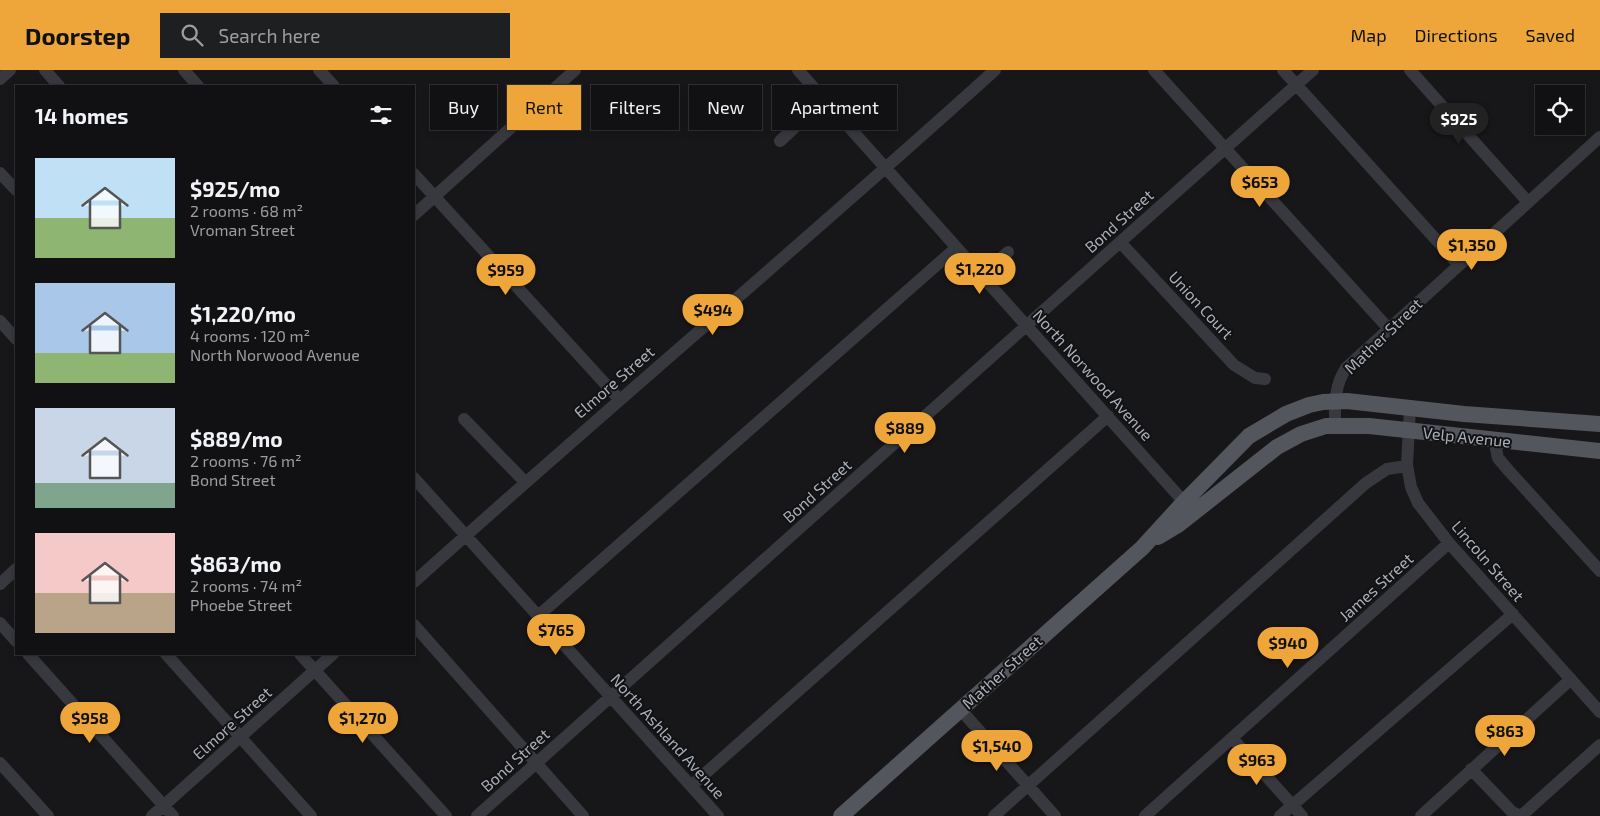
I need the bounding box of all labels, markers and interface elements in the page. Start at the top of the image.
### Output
search box [160,13,510,58]
text: Doorstep [25,21,130,50]
icon: search [178,21,206,49]
text: Search here [218,24,321,47]
text: Map [1350,24,1387,46]
text: Directions [1415,24,1498,46]
text: Saved [1526,24,1575,46]
chip: Buy [430,85,497,130]
chip: Rent [507,85,581,130]
chip: Filters [591,85,679,130]
chip: New [689,85,762,130]
chip: Apartment [772,85,897,130]
map controls [1535,85,1585,135]
button: locate [1535,85,1585,135]
icon: filters [367,101,395,129]
pin: $925 [1429,102,1489,145]
text: 14 homes [35,103,129,128]
text: $925 [1441,109,1477,128]
pin: $653 [1230,166,1290,208]
text: $653 [1242,172,1278,191]
text: $925/mo [190,176,280,201]
icon: home [75,178,135,238]
street label: Bond Street [1081,185,1157,256]
text: 2 rooms · 68 m² [190,201,303,220]
text: Vroman Street [190,220,295,239]
pin: $1,350 [1431,228,1513,271]
text: $1,350 [1448,235,1496,254]
pin: $1,220 [939,252,1021,295]
pin: $959 [476,254,536,296]
text: $1,220 [956,259,1004,278]
text: $959 [488,260,525,279]
street label: Union Court [1165,267,1238,342]
pin: $494 [683,294,743,336]
street label: Mather Street [1340,294,1426,378]
text: $494 [693,300,733,319]
text: $1,220/mo [190,301,296,326]
icon: home [75,303,135,363]
street label: North Norwood Avenue [1029,305,1157,444]
text: 4 rooms · 120 m² [190,326,310,345]
street label: Elmore Street [570,342,658,421]
text: North Norwood Avenue [190,345,360,364]
pin: $889 [875,412,935,454]
text: $889 [886,418,924,437]
street label: Velp Avenue [1422,422,1512,451]
text: $889/mo [190,426,283,451]
icon: home [75,428,135,488]
text: 2 rooms · 76 m² [190,451,302,470]
street label: Bond Street [779,455,855,526]
text: Bond Street [190,470,276,489]
street label: Lincoln Street [1448,517,1528,605]
street label: James Street [1335,548,1417,625]
text: $863/mo [190,551,281,576]
icon: home [75,553,135,613]
text: 2 rooms · 74 m² [190,576,302,595]
text: Phoebe Street [190,595,292,614]
pin: $765 [526,614,586,656]
text: $765 [538,620,574,639]
pin: $940 [1258,626,1318,669]
street label: Mather Street [958,631,1046,712]
text: $940 [1268,633,1308,652]
street label: North Ashland Avenue [607,669,729,802]
street label: Elmore Street [188,682,275,763]
pin: $958 [60,702,120,744]
pin: $1,270 [322,702,404,744]
text: $958 [71,708,109,727]
text: $1,270 [339,708,387,727]
pin: $863 [1475,714,1535,757]
text: $863 [1486,721,1524,740]
street label: Bond Street [477,724,553,795]
pin: $1,540 [956,730,1038,772]
text: $1,540 [972,736,1022,755]
pin: $963 [1227,744,1287,786]
text: $963 [1238,750,1276,769]

